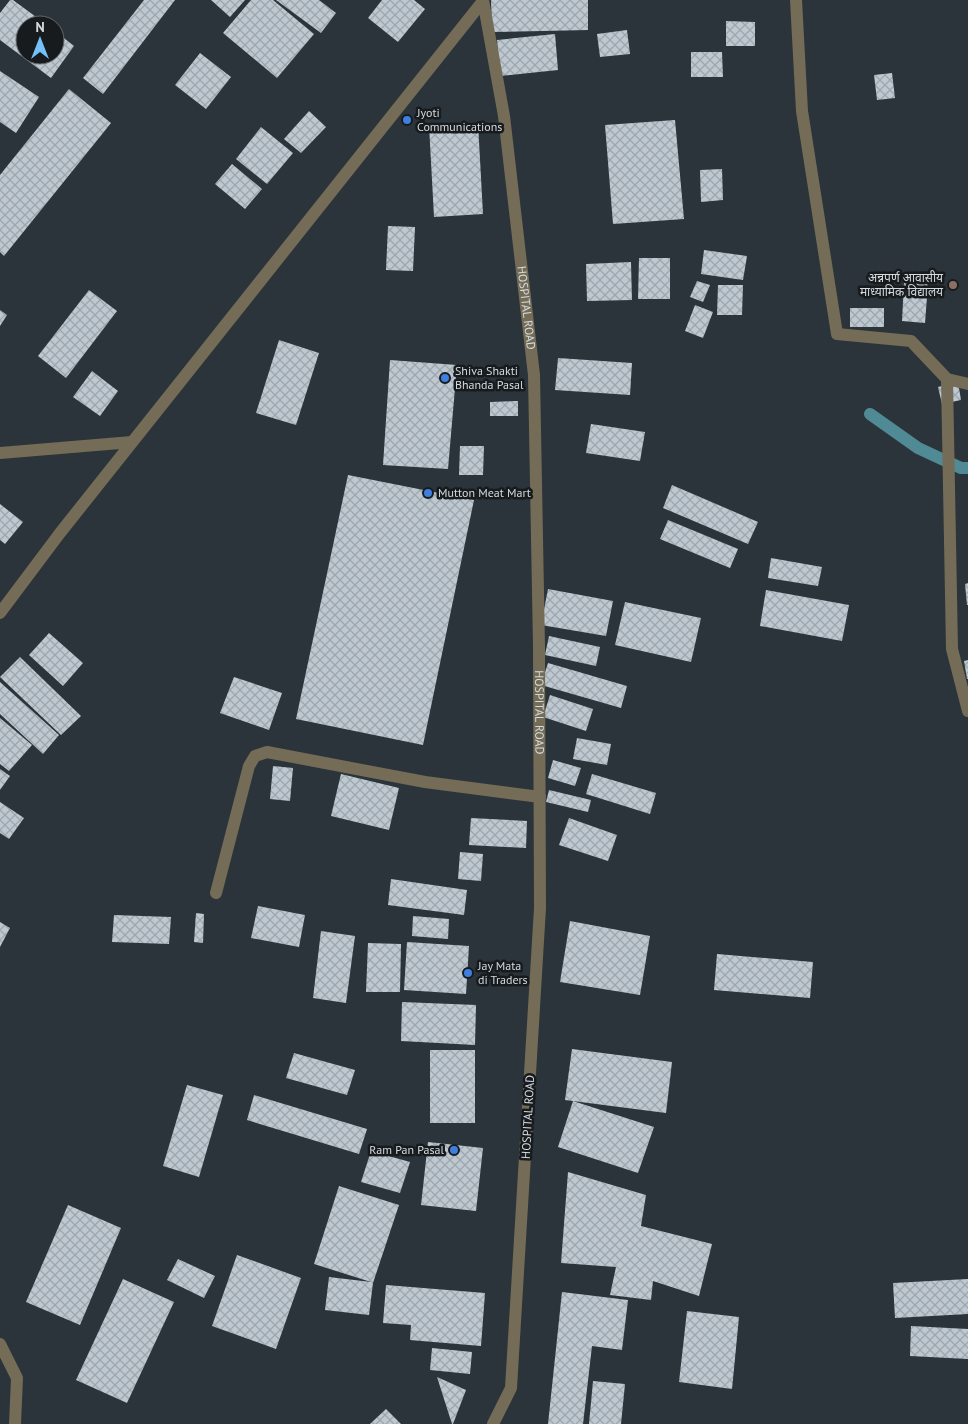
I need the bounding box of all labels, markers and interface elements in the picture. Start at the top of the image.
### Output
north arrow [15,15,65,65]
text: N [35,18,45,36]
place label: Jyoti Communications [416,105,502,134]
marker: Jyoti Communications [401,114,413,126]
street label: HOSPITAL ROAD [514,265,539,351]
place label: अन्नपुर्ण आवासीय माध्यामिक विद्यालय [860,270,944,299]
marker: अन्नपुर्ण आवासीय माध्यामिक विद्यालय [947,279,959,291]
place label: Shiva Shakti Bhanda Pasal [455,363,524,392]
marker: Shiva Shakti Bhanda Pasal [439,372,451,384]
place label: Mutton Meat Mart [438,485,531,500]
marker: Mutton Meat Mart [422,487,434,499]
street label: HOSPITAL ROAD [532,670,547,755]
place label: Jay Mata di Traders [477,958,528,987]
marker: Jay Mata di Traders [462,967,474,979]
street label: HOSPITAL ROAD [518,1074,537,1159]
place label: Ram Pan Pasal [369,1142,444,1157]
marker: Ram Pan Pasal [448,1144,460,1156]

